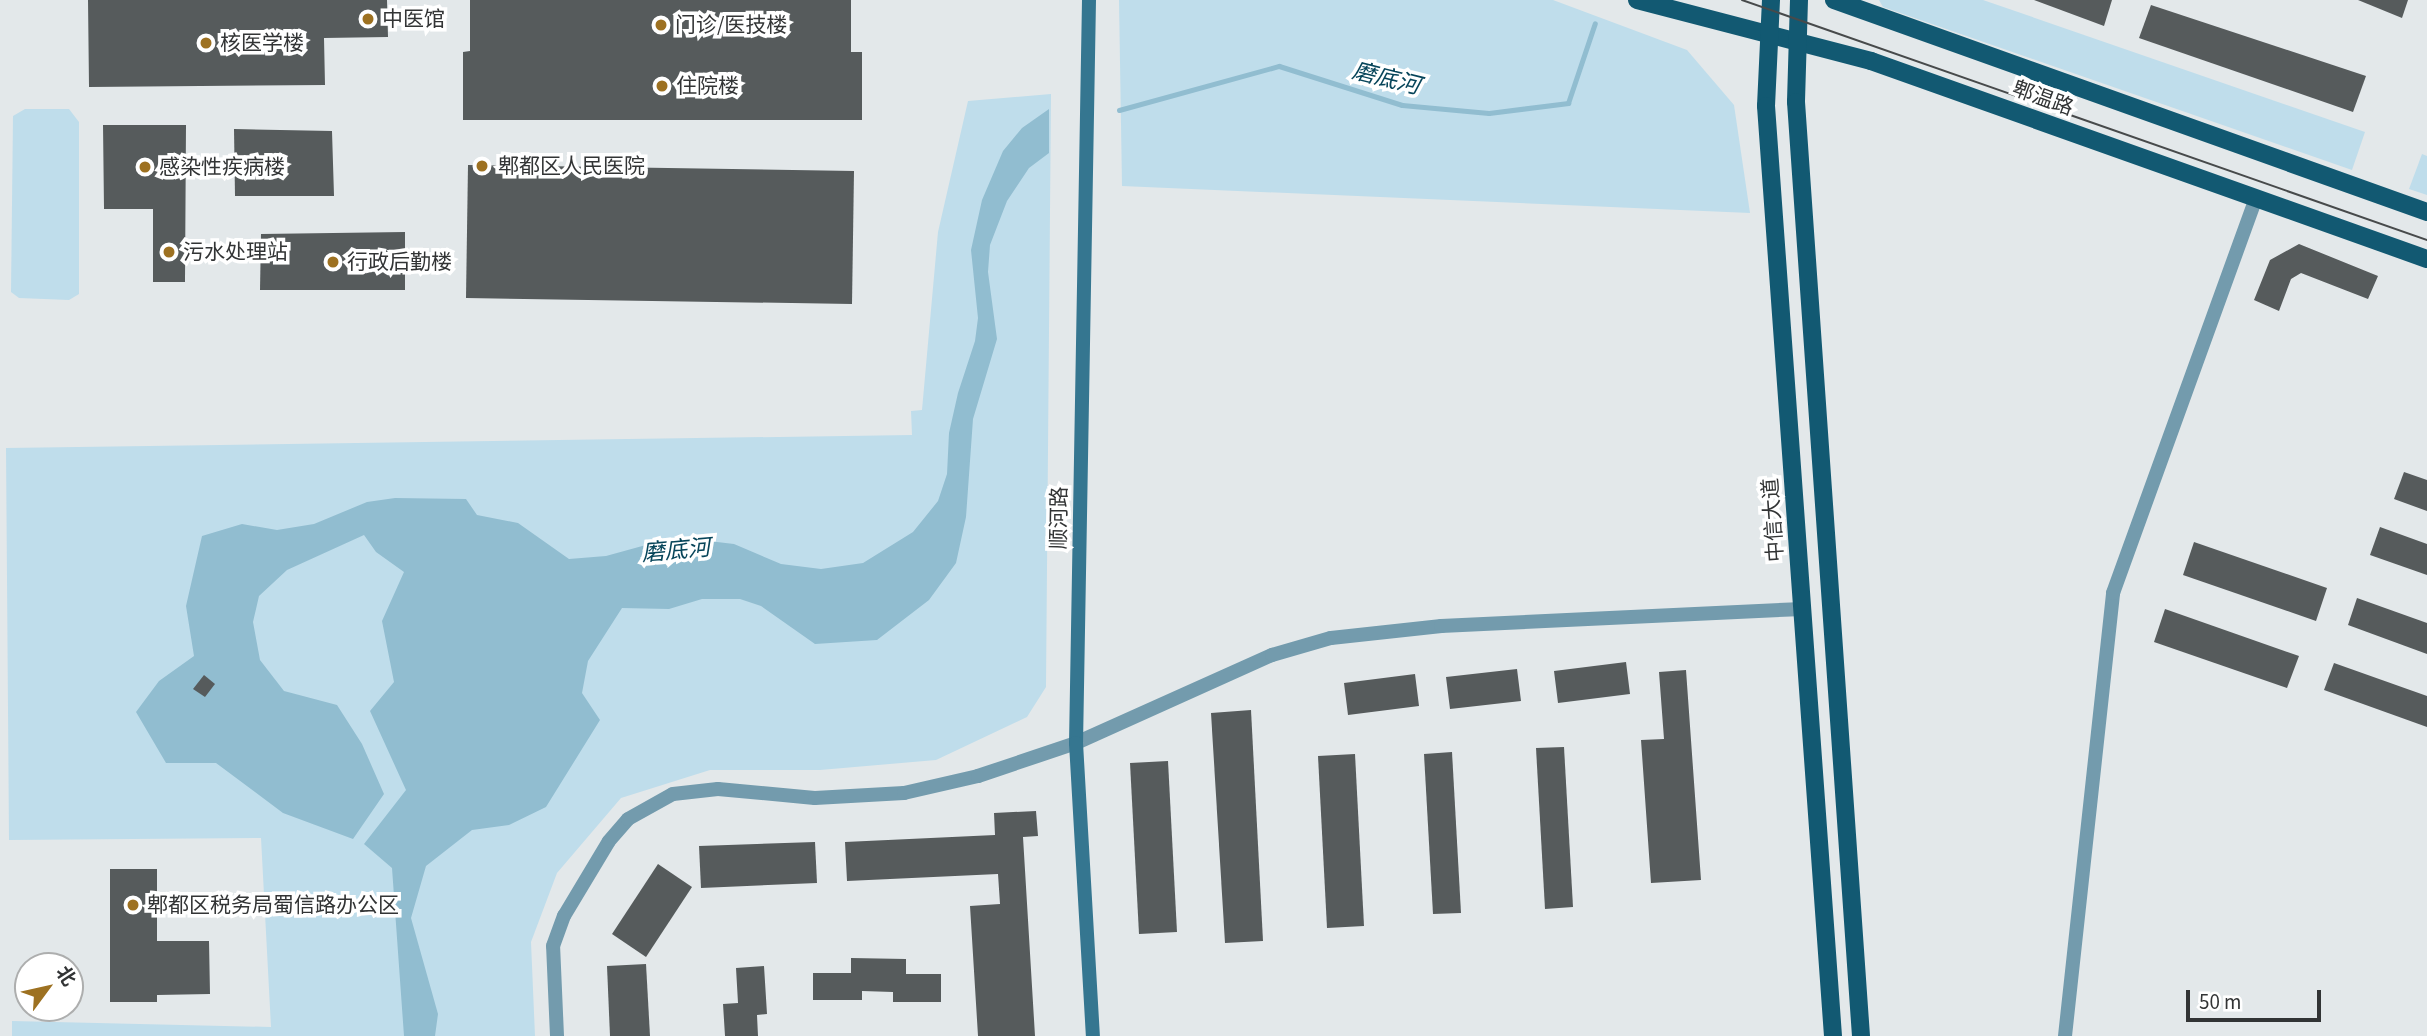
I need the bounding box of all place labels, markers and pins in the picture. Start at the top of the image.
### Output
place label: 中医馆 [382,6,445,32]
marker: 中医馆 [360,11,376,27]
place label: 门诊/医技楼 [675,12,787,38]
marker: 门诊/医技楼 [653,17,669,33]
place label: 核医学楼 [220,30,304,56]
marker: 核医学楼 [198,35,214,51]
place label: 住院楼 [676,73,739,99]
marker: 住院楼 [654,78,670,94]
place label: 郫都区人民医院 [498,153,645,179]
place label: 感染性疾病楼 [159,154,285,180]
marker: 郫都区人民医院 [472,156,492,176]
marker: 感染性疾病楼 [137,159,153,175]
place label: 污水处理站 [183,239,288,265]
marker: 污水处理站 [161,244,177,260]
place label: 行政后勤楼 [347,249,452,275]
marker: 行政后勤楼 [325,254,341,270]
place label: 郫都区税务局蜀信路办公区 [147,892,399,918]
marker: 郫都区税务局蜀信路办公区 [125,897,141,913]

